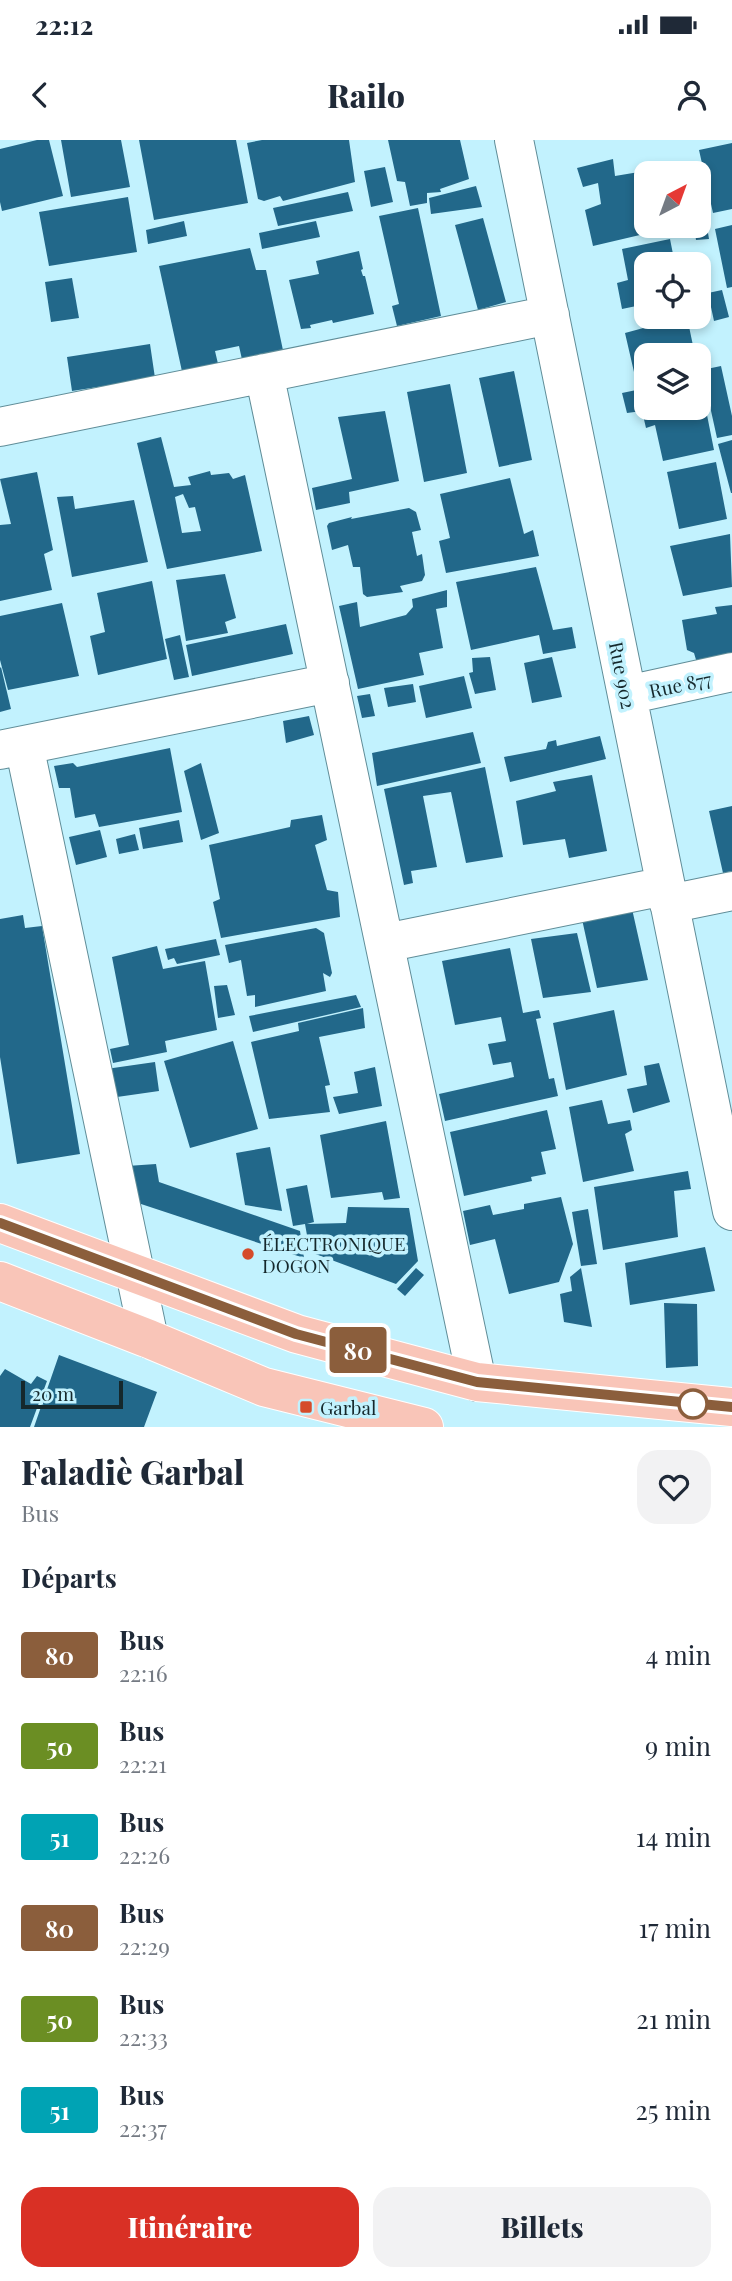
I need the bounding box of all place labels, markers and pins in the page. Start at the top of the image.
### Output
place label: ÉLECTRONIQUE DOGON [262,1230,406,1278]
marker: ÉLECTRONIQUE DOGON [240,1246,256,1262]
unlabelled marker [678,1389,708,1419]
place label: Garbal [320,1394,377,1420]
marker: Garbal [298,1399,314,1415]

